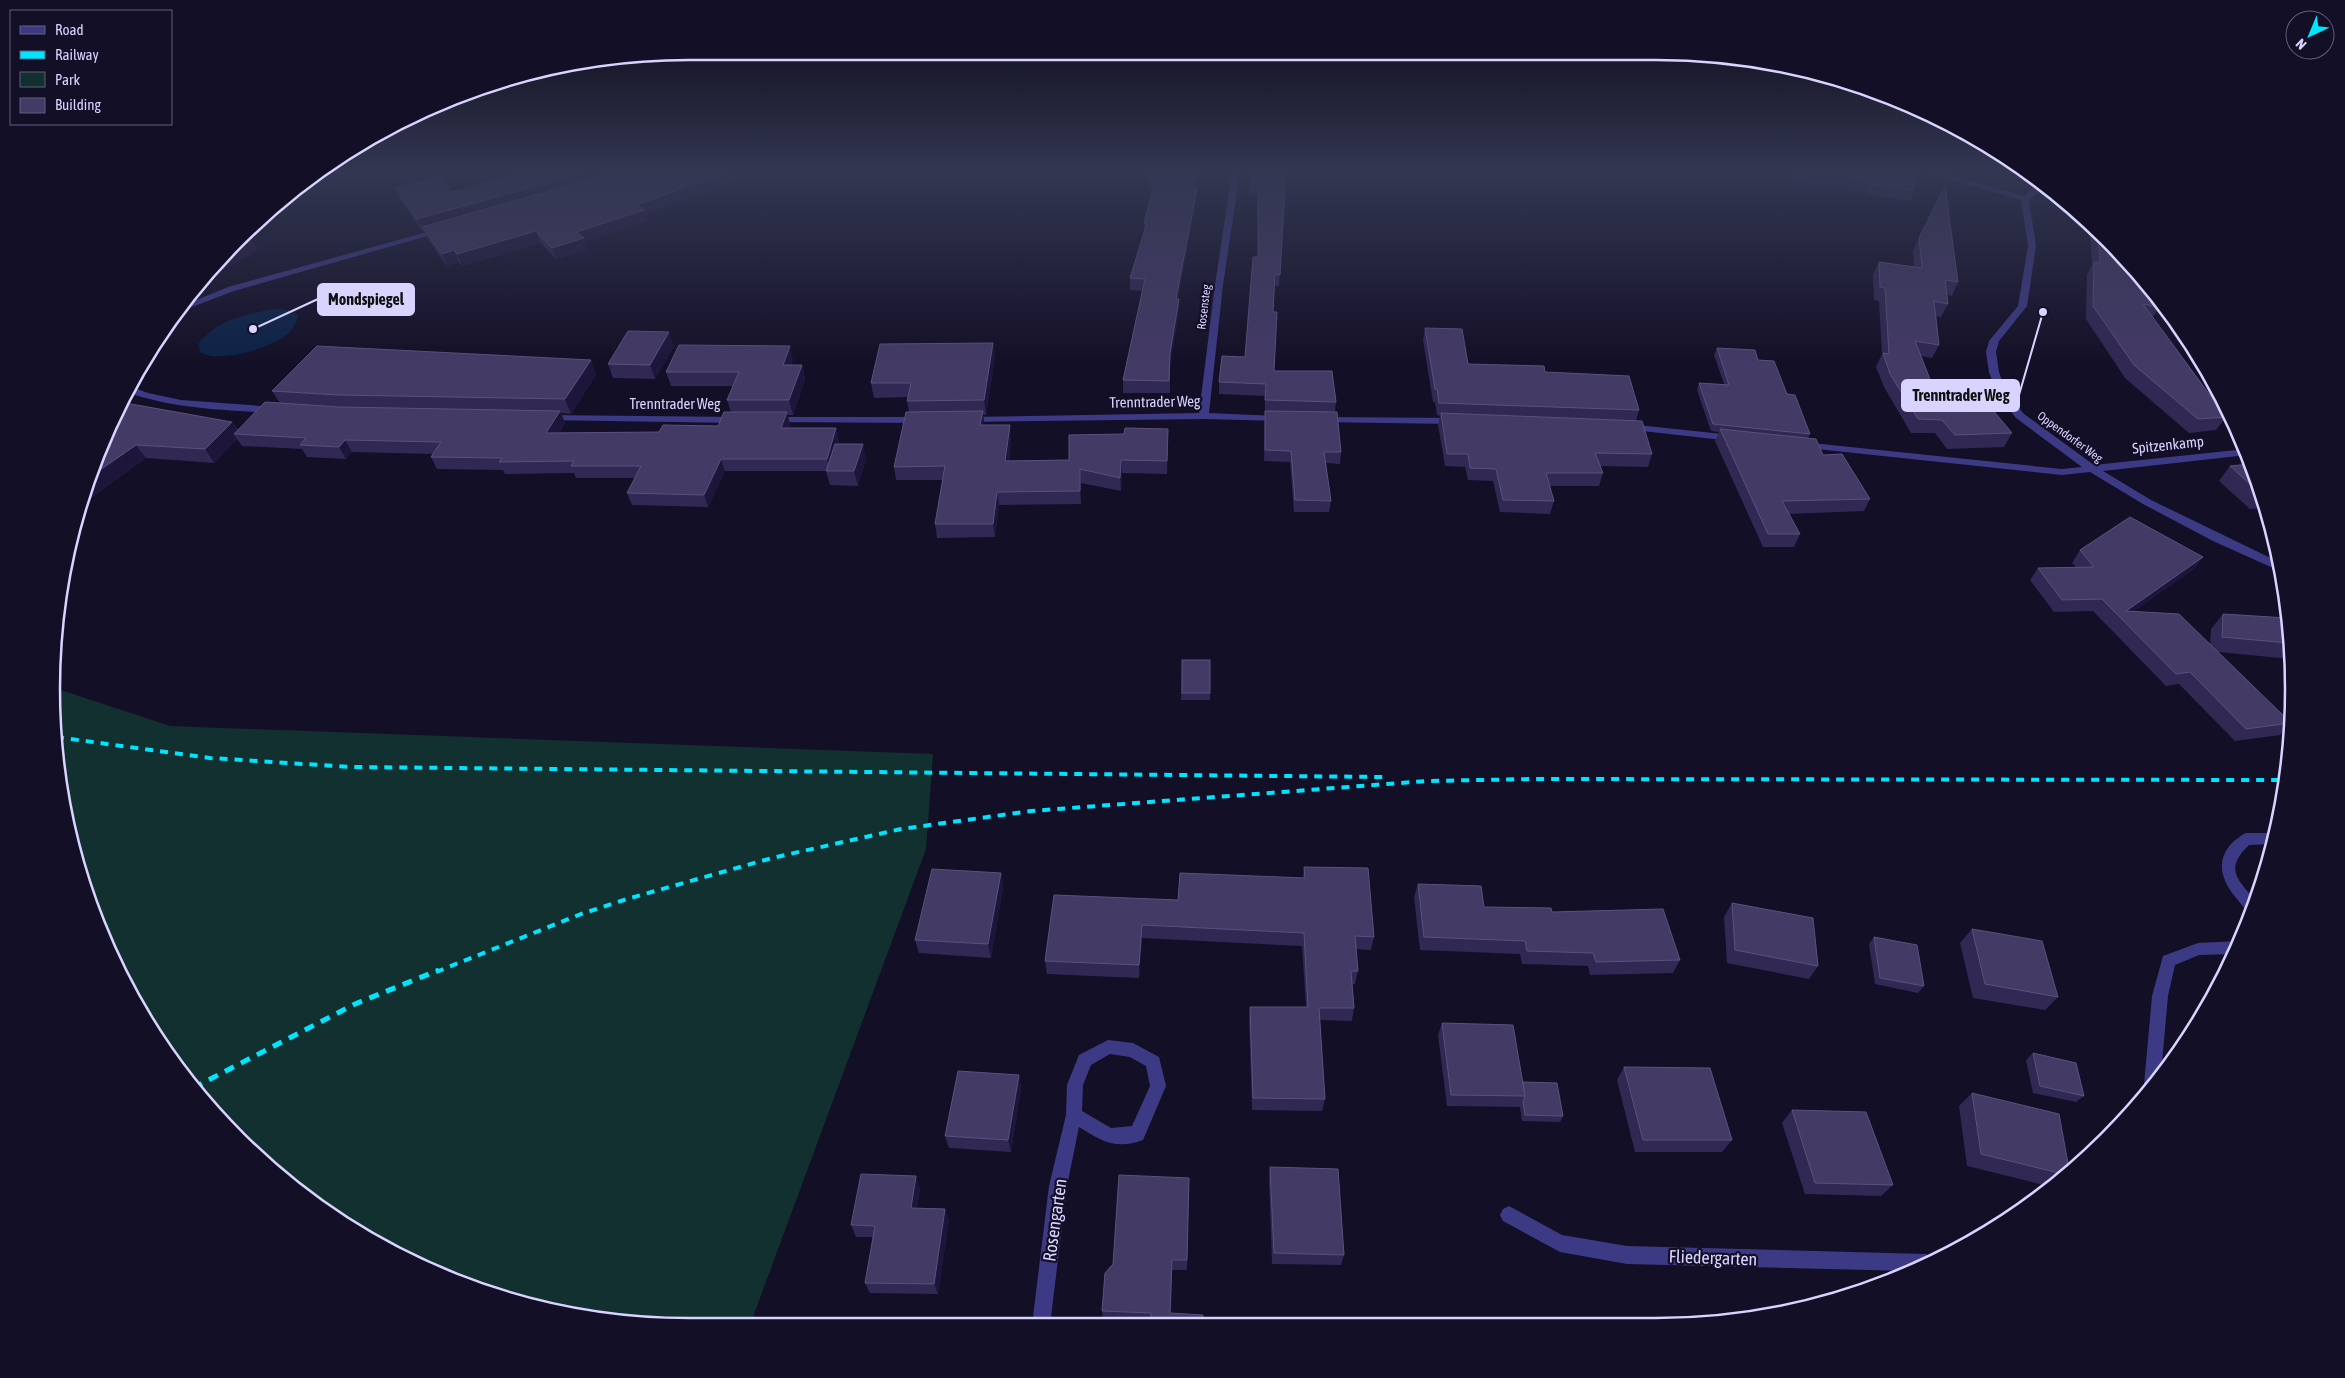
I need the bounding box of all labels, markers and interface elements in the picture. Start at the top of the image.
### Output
legend [10,10,172,125]
north arrow [2285,10,2335,60]
text: Road [55,21,84,38]
text: N [2292,36,2309,53]
text: Railway [55,46,99,63]
text: Park [55,71,80,88]
text: Building [55,96,101,113]
street label: Rosensteg [1194,283,1214,330]
callout: Mondspiegel [318,284,414,315]
text: Mondspiegel [328,290,405,308]
callout: Trenntrader Weg [1902,380,2019,411]
text: Trenntrader Weg [1912,386,2010,404]
street label: Trenntrader Weg [1109,392,1201,411]
street label: Trenntrader Weg [630,395,721,412]
street label: Oppendorfer Weg [2035,409,2106,466]
street label: Spitzenkamp [2131,432,2205,457]
street label: Rosengarten [1038,1177,1071,1263]
street label: Fliedergarten [1668,1245,1758,1270]

